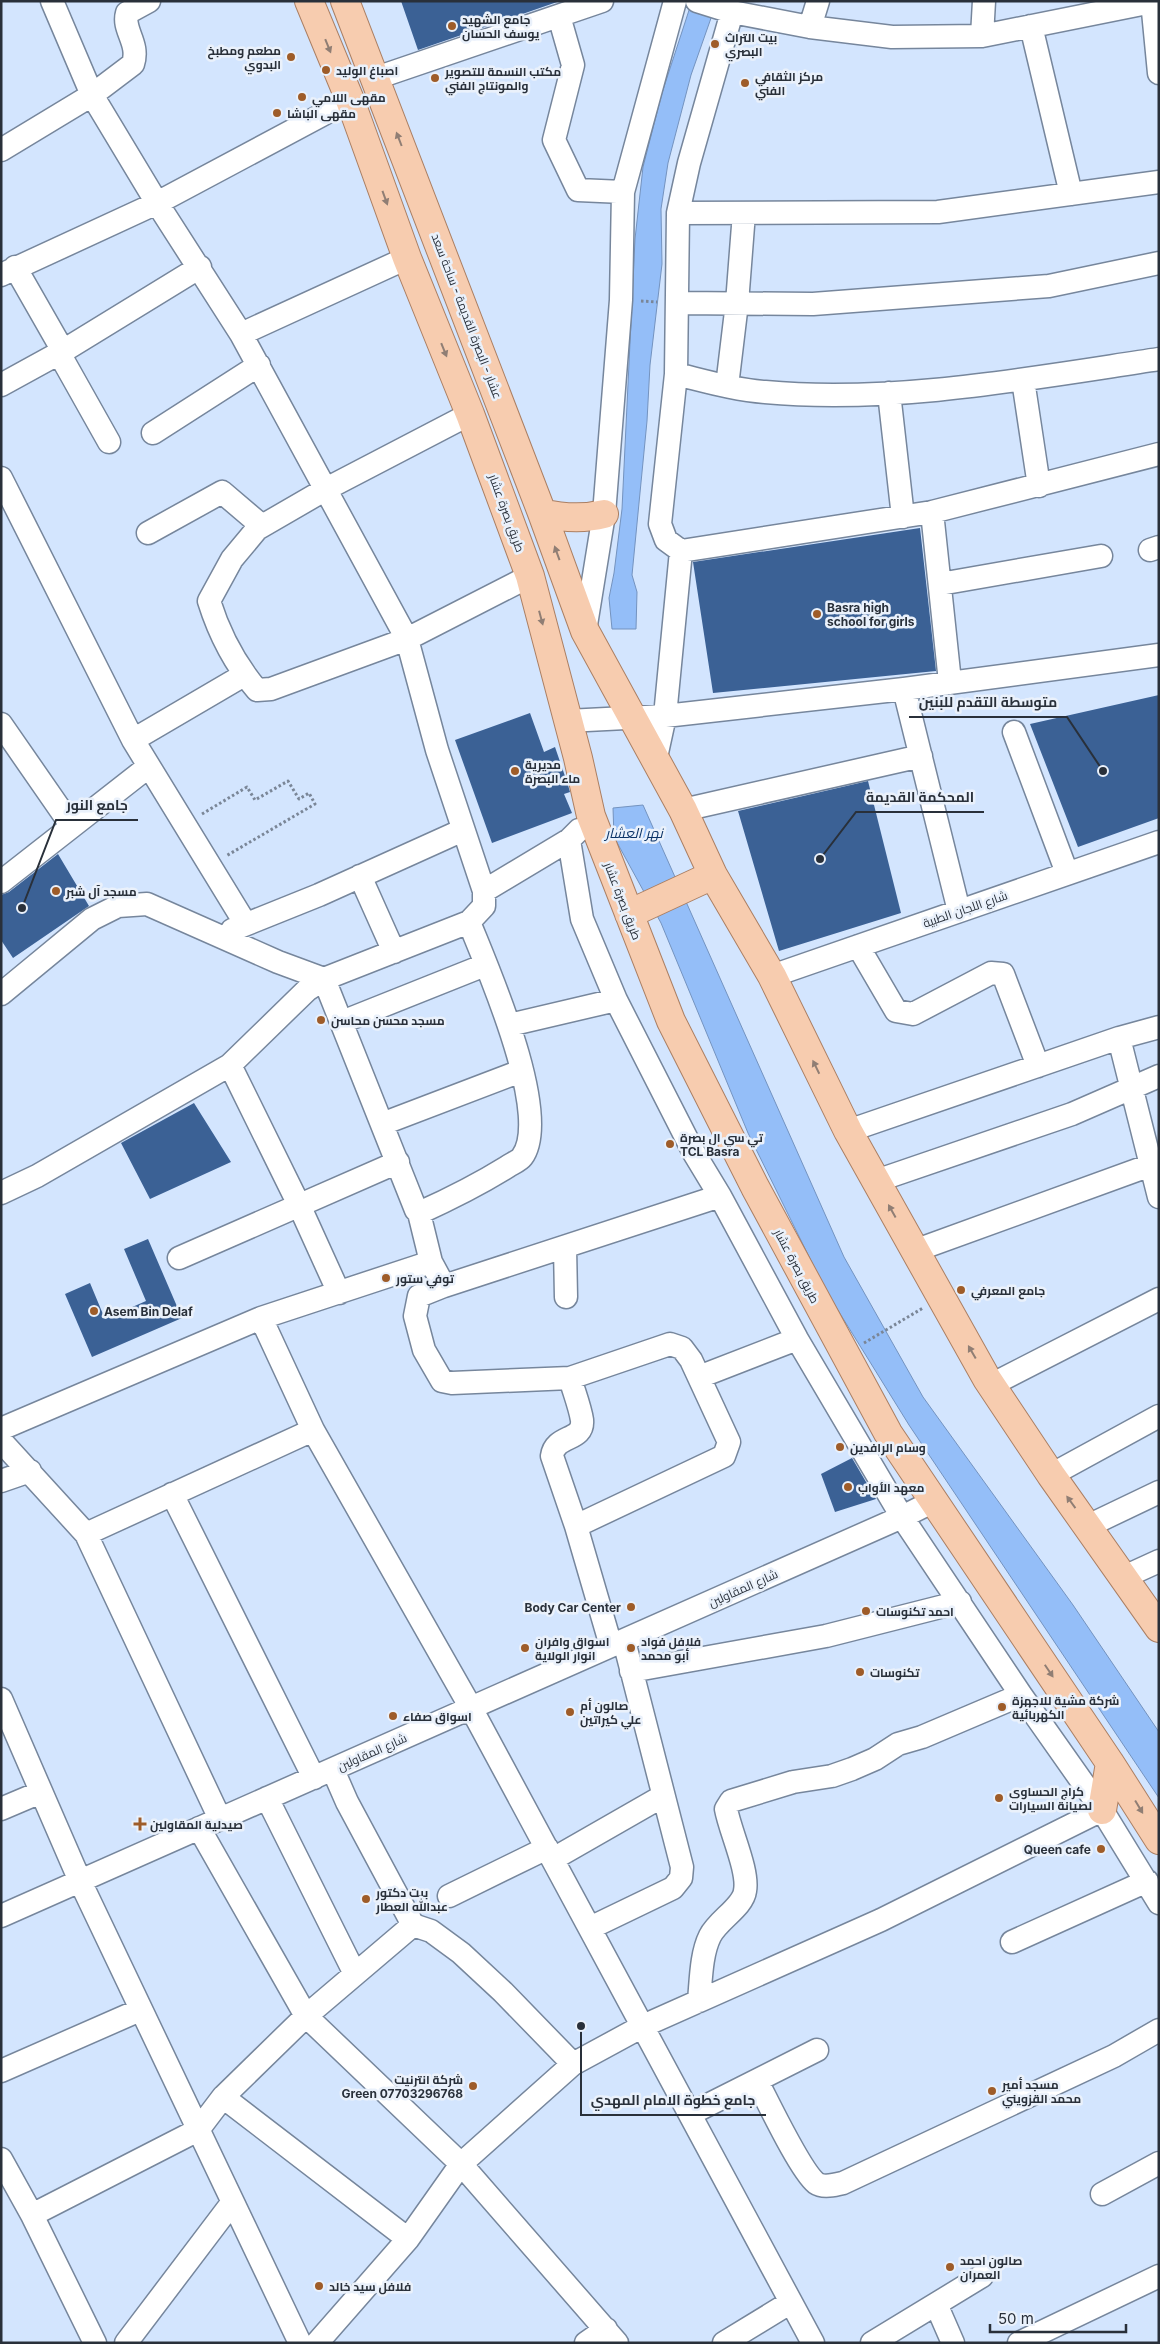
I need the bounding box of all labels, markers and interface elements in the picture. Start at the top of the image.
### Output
place label: جامع الشهيد يوسف الحسان [462,12,540,42]
marker: جامع الشهيد يوسف الحسان [446,20,458,32]
place label: بيت التراث البصري [725,30,777,62]
marker: بيت التراث البصري [709,38,721,50]
one-way arrow [324,39,332,54]
place label: مطعم ومطبخ البدوي [208,43,281,75]
marker: مطعم ومطبخ البدوي [285,51,297,63]
place label: اصباغ الوليد [336,63,398,80]
marker: اصباغ الوليد [320,64,332,76]
place label: مكتب النسمة للتصوير والمونتاج الفني [444,64,561,96]
place label: مركز الثقافي الفني [755,69,823,101]
marker: مكتب النسمة للتصوير والمونتاج الفني [429,72,441,84]
marker: مركز الثقافي الفني [739,77,751,89]
place label: مقهى اللامي [312,90,386,108]
marker: مقهى اللامي [296,91,308,103]
place label: مقهى الباشا [287,106,356,122]
marker: مقهى الباشا [271,107,283,119]
one-way arrow [395,131,403,146]
one-way arrow [381,191,389,206]
street label: عشار - البصرة القديمة - ساحة سعد [428,231,506,401]
one-way arrow [441,343,449,357]
street label: طريق بصرة عشار [486,471,528,554]
one-way arrow [553,545,560,560]
place label: Basra high school for girls [827,600,915,629]
marker: Basra high school for girls [811,608,823,620]
one-way arrow [537,610,545,625]
callout: متوسطة التقدم للبنين [909,688,1067,717]
text: متوسطة التقدم للبنين [919,693,1057,712]
place label: مديرية ماء البصرة [525,757,580,787]
marker: مديرية ماء البصرة [509,765,521,777]
callout: المحكمة القديمة [856,783,984,812]
text: المحكمة القديمة [866,788,974,805]
callout: جامع النور [56,791,138,820]
text: جامع النور [65,796,128,815]
water label: نهر العشار [603,824,664,842]
street label: طريق بصرة عشار [601,859,645,942]
place label: مسجد آل شبر [65,884,137,900]
marker: مسجد آل شبر [50,885,62,897]
street label: شارع اللجان الطبية [921,887,1010,931]
place label: مسجد محسن محاسن [331,1013,445,1029]
marker: مسجد محسن محاسن [315,1014,327,1026]
one-way arrow [812,1059,821,1074]
place label: تي سي ال بصرة TCL Basra [680,1130,764,1159]
marker: تي سي ال بصرة TCL Basra [664,1138,676,1150]
one-way arrow [888,1203,896,1218]
street label: طريق بصرة عشار [771,1225,823,1306]
place label: توفي ستور [395,1271,455,1289]
marker: توفي ستور [380,1272,392,1284]
place label: جامع المعرفي [971,1283,1045,1301]
marker: جامع المعرفي [955,1284,967,1296]
place label: Asem Bin Delaf [104,1304,193,1319]
marker: Asem Bin Delaf [88,1305,100,1317]
one-way arrow [967,1346,976,1359]
place label: وسام الرافدين [850,1440,926,1456]
marker: وسام الرافدين [834,1441,846,1453]
place label: معهد الأواب [858,1480,925,1496]
marker: معهد الأواب [842,1481,854,1493]
one-way arrow [1066,1495,1076,1509]
street label: شارع المقاولين [706,1566,780,1611]
place label: Body Car Center [525,1600,621,1615]
marker: Body Car Center [625,1601,637,1613]
place label: احمد تكنوسات [876,1604,954,1620]
marker: احمد تكنوسات [860,1605,872,1617]
place label: اسواق وافران انوار الولاية [535,1634,609,1664]
place label: فلافل فواد أبو محمد [641,1634,701,1664]
marker: اسواق وافران انوار الولاية [519,1642,531,1654]
marker: فلافل فواد أبو محمد [625,1642,637,1654]
one-way arrow [1044,1664,1054,1678]
place label: تكنوسات [870,1665,920,1681]
marker: تكنوسات [854,1666,866,1678]
place label: شركة مشية للاجهزة الكهربائية [1012,1693,1119,1723]
place label: صالون أم علي كيراتين [580,1698,641,1730]
marker: شركة مشية للاجهزة الكهربائية [996,1701,1008,1713]
marker: صالون أم علي كيراتين [564,1706,576,1718]
place label: اسواق صفاء [403,1709,472,1725]
marker: اسواق صفاء [387,1710,399,1722]
street label: شارع المقاولين [335,1730,409,1775]
place label: كراج الحساوي لصيانة السيارات [1009,1784,1092,1814]
marker: كراج الحساوي لصيانة السيارات [993,1792,1005,1804]
one-way arrow [1134,1800,1143,1813]
place label: صيدلية المقاولين [150,1817,243,1833]
marker: صيدلية المقاولين [134,1818,146,1830]
place label: Queen cafe [1024,1842,1091,1857]
marker: Queen cafe [1095,1843,1107,1855]
place label: بيت دكتور عبدالله العطار [375,1885,448,1915]
marker: بيت دكتور عبدالله العطار [360,1893,372,1905]
place label: شركة انترنيت Green 07703296768 [342,2072,463,2101]
place label: مسجد أمير محمد القزويني [1001,2077,1081,2109]
marker: شركة انترنيت Green 07703296768 [467,2080,479,2092]
marker: مسجد أمير محمد القزويني [986,2085,998,2097]
callout: جامع خطوة الامام المهدي [581,2086,766,2115]
text: جامع خطوة الامام المهدي [591,2091,755,2111]
place label: صالون احمد العمران [960,2253,1022,2283]
marker: صالون احمد العمران [944,2261,956,2273]
place label: فلافل سيد خالد [329,2279,411,2295]
marker: فلافل سيد خالد [313,2280,325,2292]
scale bar [990,2302,1126,2334]
text: 50 m [998,2309,1034,2328]

